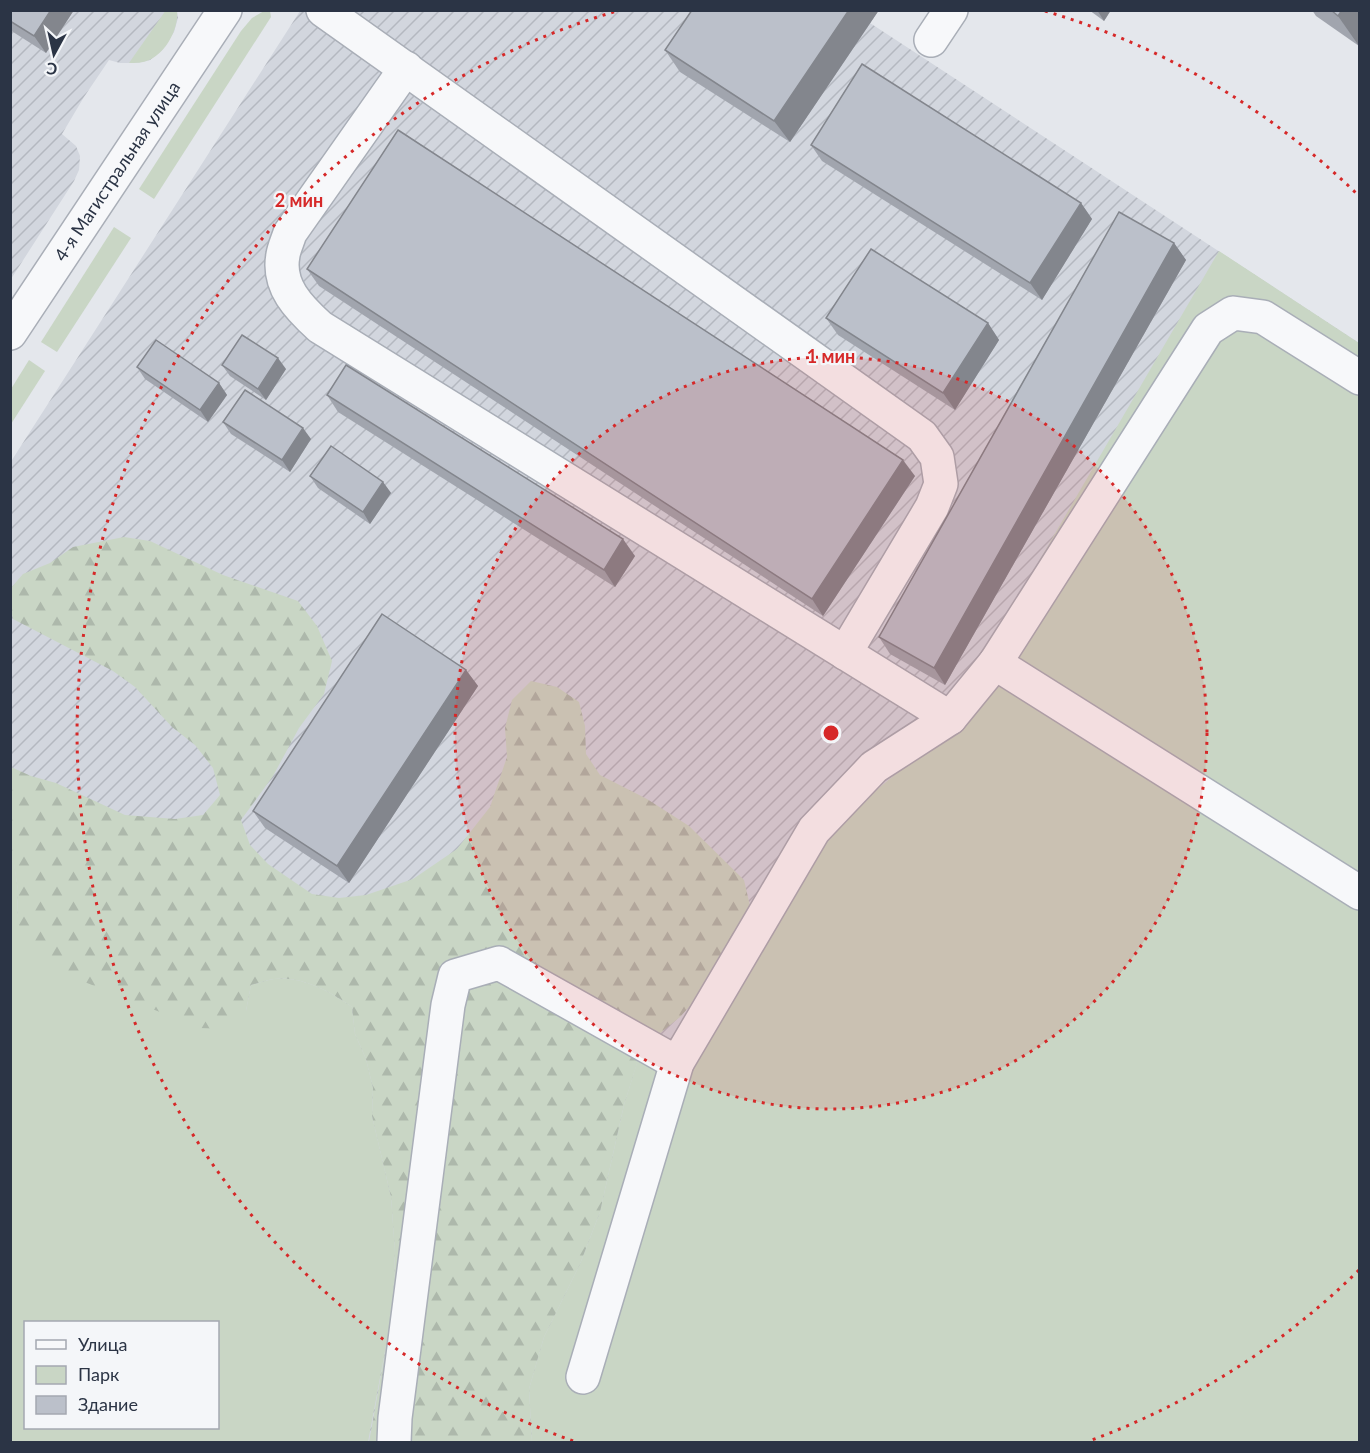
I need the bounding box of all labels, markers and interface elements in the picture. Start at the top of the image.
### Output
north arrow [24,24,84,84]
text: С [45,59,58,79]
street label: 4-я Магистральная улица [49,77,184,265]
text: 2 мин [275,189,323,211]
text: 1 мин [807,345,855,367]
centre of rings [821,723,841,743]
legend [24,1321,219,1429]
text: Улица [78,1333,128,1355]
text: Парк [78,1363,120,1385]
text: Здание [78,1393,138,1415]

